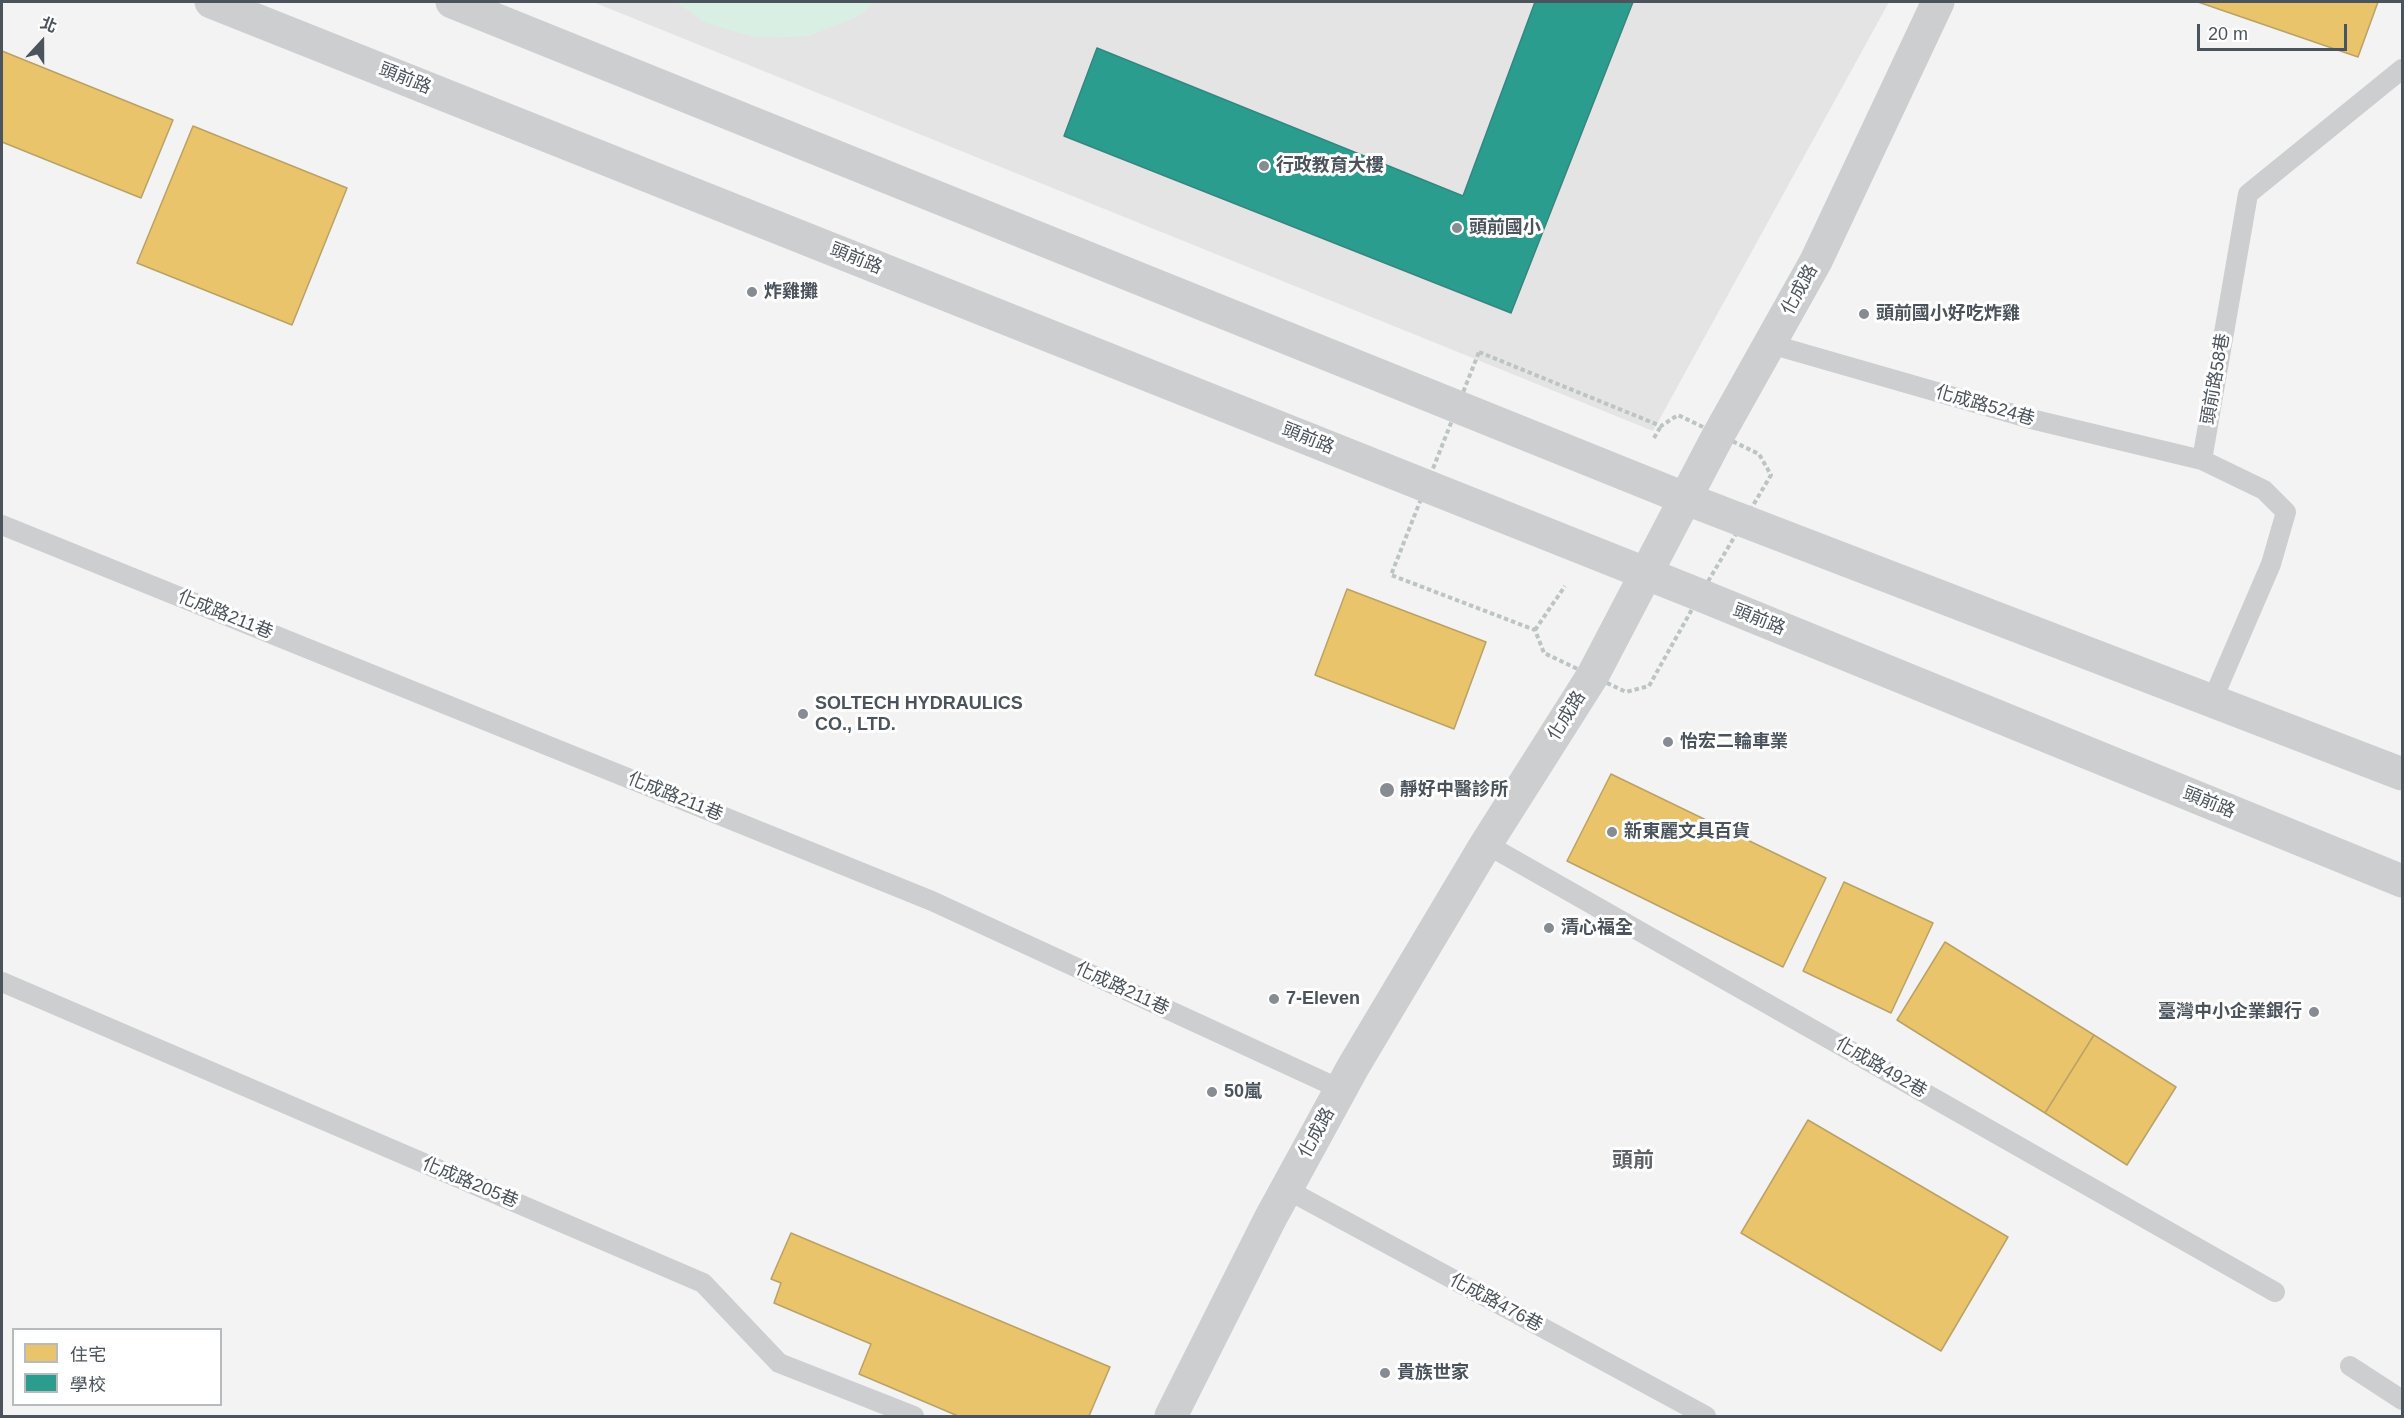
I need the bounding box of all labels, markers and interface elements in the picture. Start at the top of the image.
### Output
north arrow [12,12,72,72]
scale bar [2200,12,2350,50]
text: 北 [38,14,59,36]
text: 20 m [2208,24,2248,44]
street label: 頭前路 [376,59,434,99]
place label: 行政教育大樓 [1276,155,1384,177]
marker: 行政教育大樓 [1257,159,1271,173]
place label: 頭前國小 [1469,217,1541,239]
marker: 頭前國小 [1450,221,1464,235]
street label: 頭前路 [827,239,885,279]
street label: 化成路 [1777,261,1823,319]
place label: 炸雞攤 [764,281,818,303]
marker: 炸雞攤 [745,285,759,299]
place label: 頭前國小好吃炸雞 [1876,303,2020,325]
marker: 頭前國小好吃炸雞 [1857,307,1871,321]
street label: 頭前路58巷 [2197,332,2235,426]
street label: 化成路524巷 [1933,382,2037,430]
street label: 頭前路 [1279,419,1337,459]
street label: 化成路211巷 [174,586,276,644]
street label: 頭前路 [1730,600,1788,640]
street label: 化成路 [1544,687,1590,745]
place label: SOLTECH HYDRAULICS CO., LTD. [815,693,1023,736]
marker: SOLTECH HYDRAULICS CO., LTD. [796,707,810,721]
place label: 怡宏二輪車業 [1680,731,1788,753]
marker: 怡宏二輪車業 [1661,735,1675,749]
street label: 化成路211巷 [624,768,726,826]
place label: 靜好中醫診所 [1400,779,1508,801]
marker: 靜好中醫診所 [1378,781,1396,799]
street label: 頭前路 [2180,783,2238,823]
place label: 新東麗文具百貨 [1624,821,1750,843]
marker: 新東麗文具百貨 [1605,825,1619,839]
place label: 清心福全 [1561,917,1633,939]
marker: 清心福全 [1542,921,1556,935]
street label: 化成路211巷 [1072,958,1172,1020]
place label: 7-Eleven [1286,988,1360,1010]
marker: 7-Eleven [1267,992,1281,1006]
place label: 臺灣中小企業銀行 [2158,1001,2302,1023]
marker: 臺灣中小企業銀行 [2307,1005,2321,1019]
street label: 化成路492巷 [1831,1033,1931,1103]
place label: 50嵐 [1224,1081,1262,1103]
marker: 50嵐 [1205,1085,1219,1099]
street label: 化成路 [1294,1104,1340,1162]
district label: 頭前 [1612,1148,1654,1174]
street label: 化成路205巷 [419,1153,521,1213]
street label: 化成路476巷 [1446,1270,1546,1336]
legend [12,1328,222,1406]
text: 住宅 [70,1345,106,1365]
place label: 貴族世家 [1397,1362,1469,1384]
marker: 貴族世家 [1378,1366,1392,1380]
text: 學校 [70,1375,106,1395]

